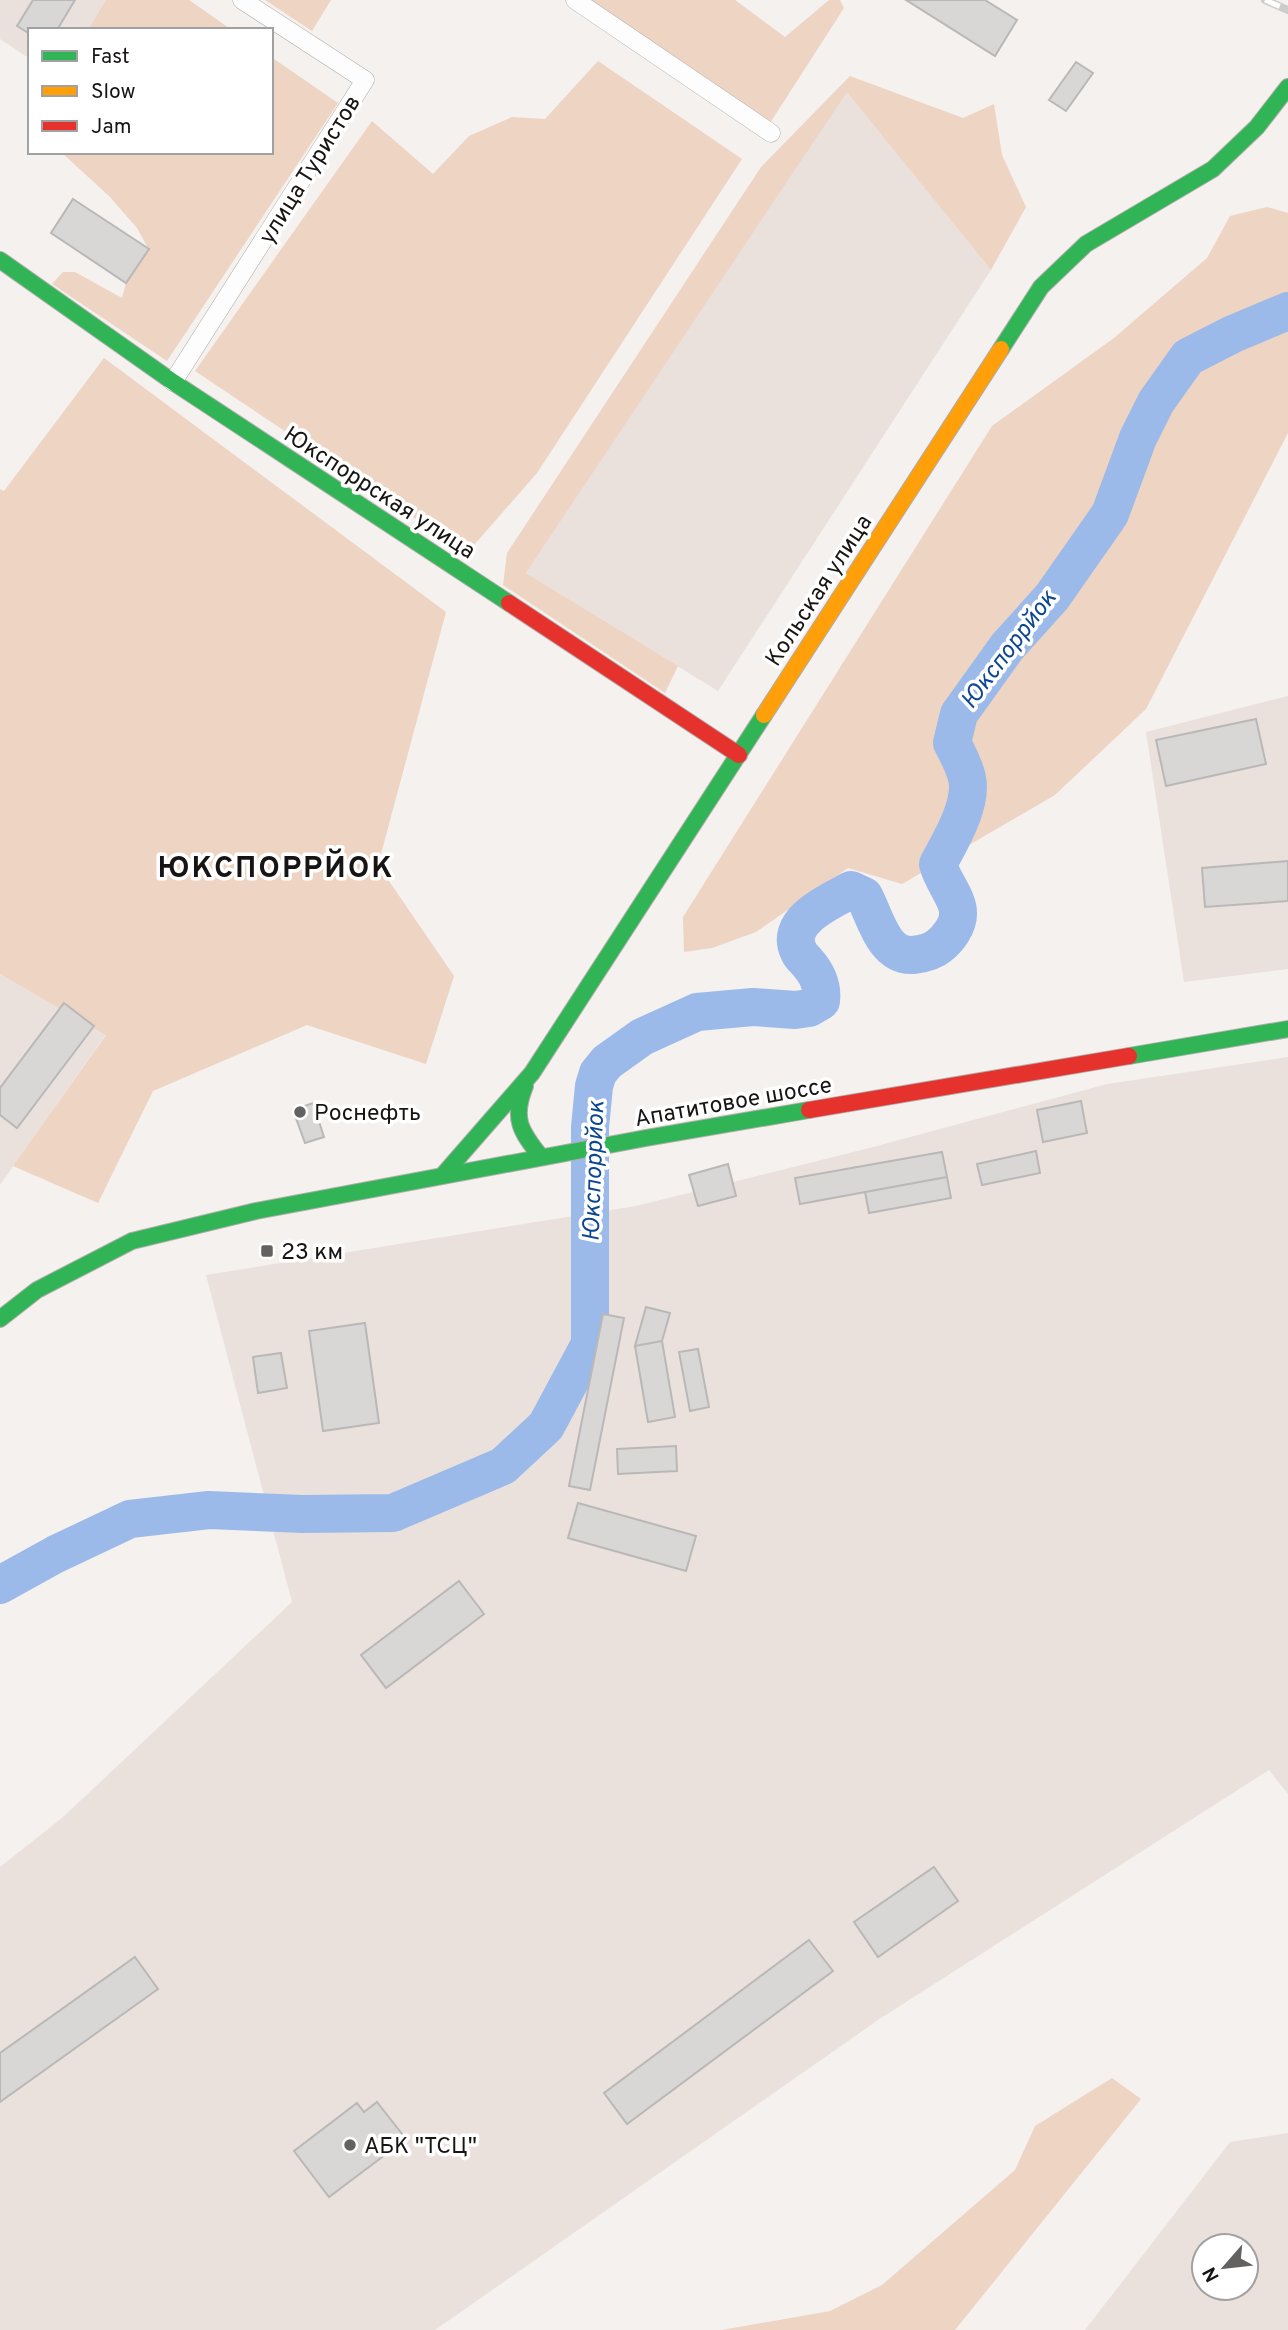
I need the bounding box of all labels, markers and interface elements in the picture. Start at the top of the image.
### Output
legend [28,28,273,154]
text: Fast [91,44,130,71]
text: Slow [91,79,136,106]
street label: улица Туристов [254,90,369,250]
text: Jam [91,114,132,141]
street label: Юкспоррская улица [277,421,480,567]
street label: Кольская улица [760,510,880,673]
water label: Юкспоррйок [955,585,1064,716]
district label: ЮКСПОРРЙОК [157,848,395,888]
street label: Апатитовое шоссе [632,1072,834,1135]
place label: Роснефть [314,1100,421,1129]
water label: Юкспоррйок [578,1100,612,1242]
marker: Роснефть [292,1104,308,1120]
place label: 23 км [281,1239,343,1268]
marker: 23 км [259,1243,275,1259]
place label: АБК "ТСЦ" [364,2133,477,2162]
marker: АБК "ТСЦ" [342,2137,358,2153]
north arrow [1190,2232,1260,2302]
text: N [1198,2262,1226,2286]

